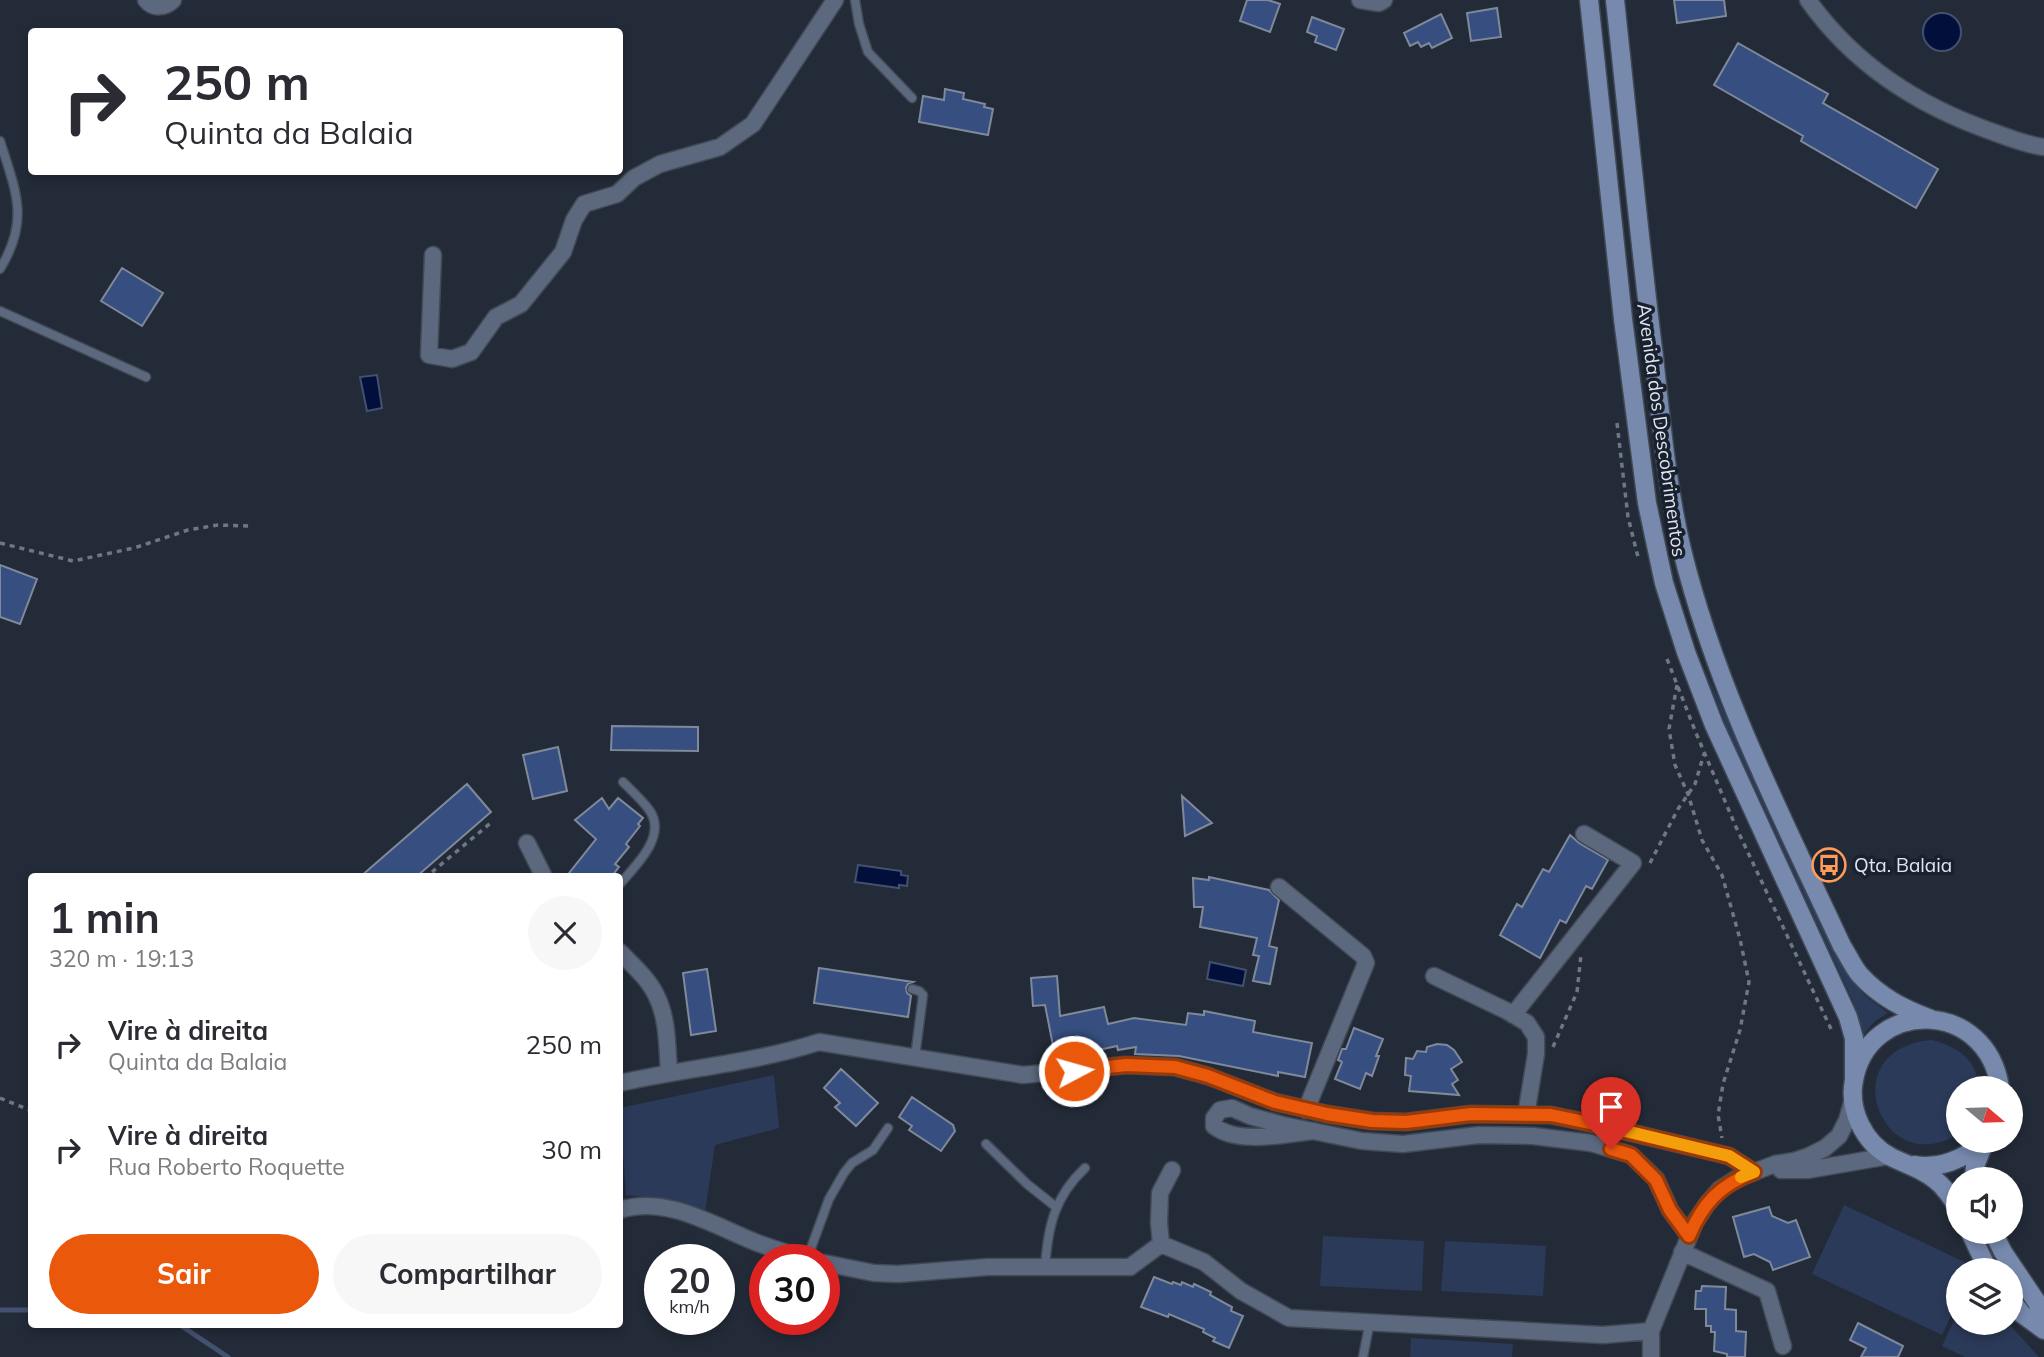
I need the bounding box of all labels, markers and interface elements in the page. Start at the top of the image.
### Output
text: 250 m [164,51,310,112]
icon: right [49,56,140,147]
text: Quinta da Balaia [164,112,414,152]
street label: Avenida dos Descobrimentos [1632,302,1692,558]
bus stop icon: Qta. Balaia [1810,846,1848,884]
place label: Qta. Balaia [1854,853,1952,877]
text: 1 min [49,891,160,944]
button: close [528,896,602,970]
text: 320 m · 19:13 [49,944,194,973]
text: Vire à direita [108,1014,268,1047]
icon: right [49,1026,87,1064]
text: 250 m [526,1028,602,1061]
position arrow [1037,1034,1111,1108]
text: Quinta da Balaia [108,1047,287,1076]
north arrow [1946,1076,2023,1153]
map controls [1946,1076,2023,1335]
pin [1581,1077,1641,1149]
icon: arrive [1592,1088,1630,1126]
text: Vire à direita [108,1119,268,1152]
icon: right [49,1131,87,1169]
text: 30 m [541,1133,602,1166]
text: Rua Roberto Roquette [108,1152,345,1181]
button: sound [1946,1167,2023,1244]
button: Sair [49,1234,319,1314]
button: Compartilhar [333,1234,602,1314]
speed limit sign: 30 [749,1244,840,1335]
text: 20 [668,1258,711,1302]
button: layers [1946,1258,2023,1335]
text: km/h [669,1295,710,1318]

